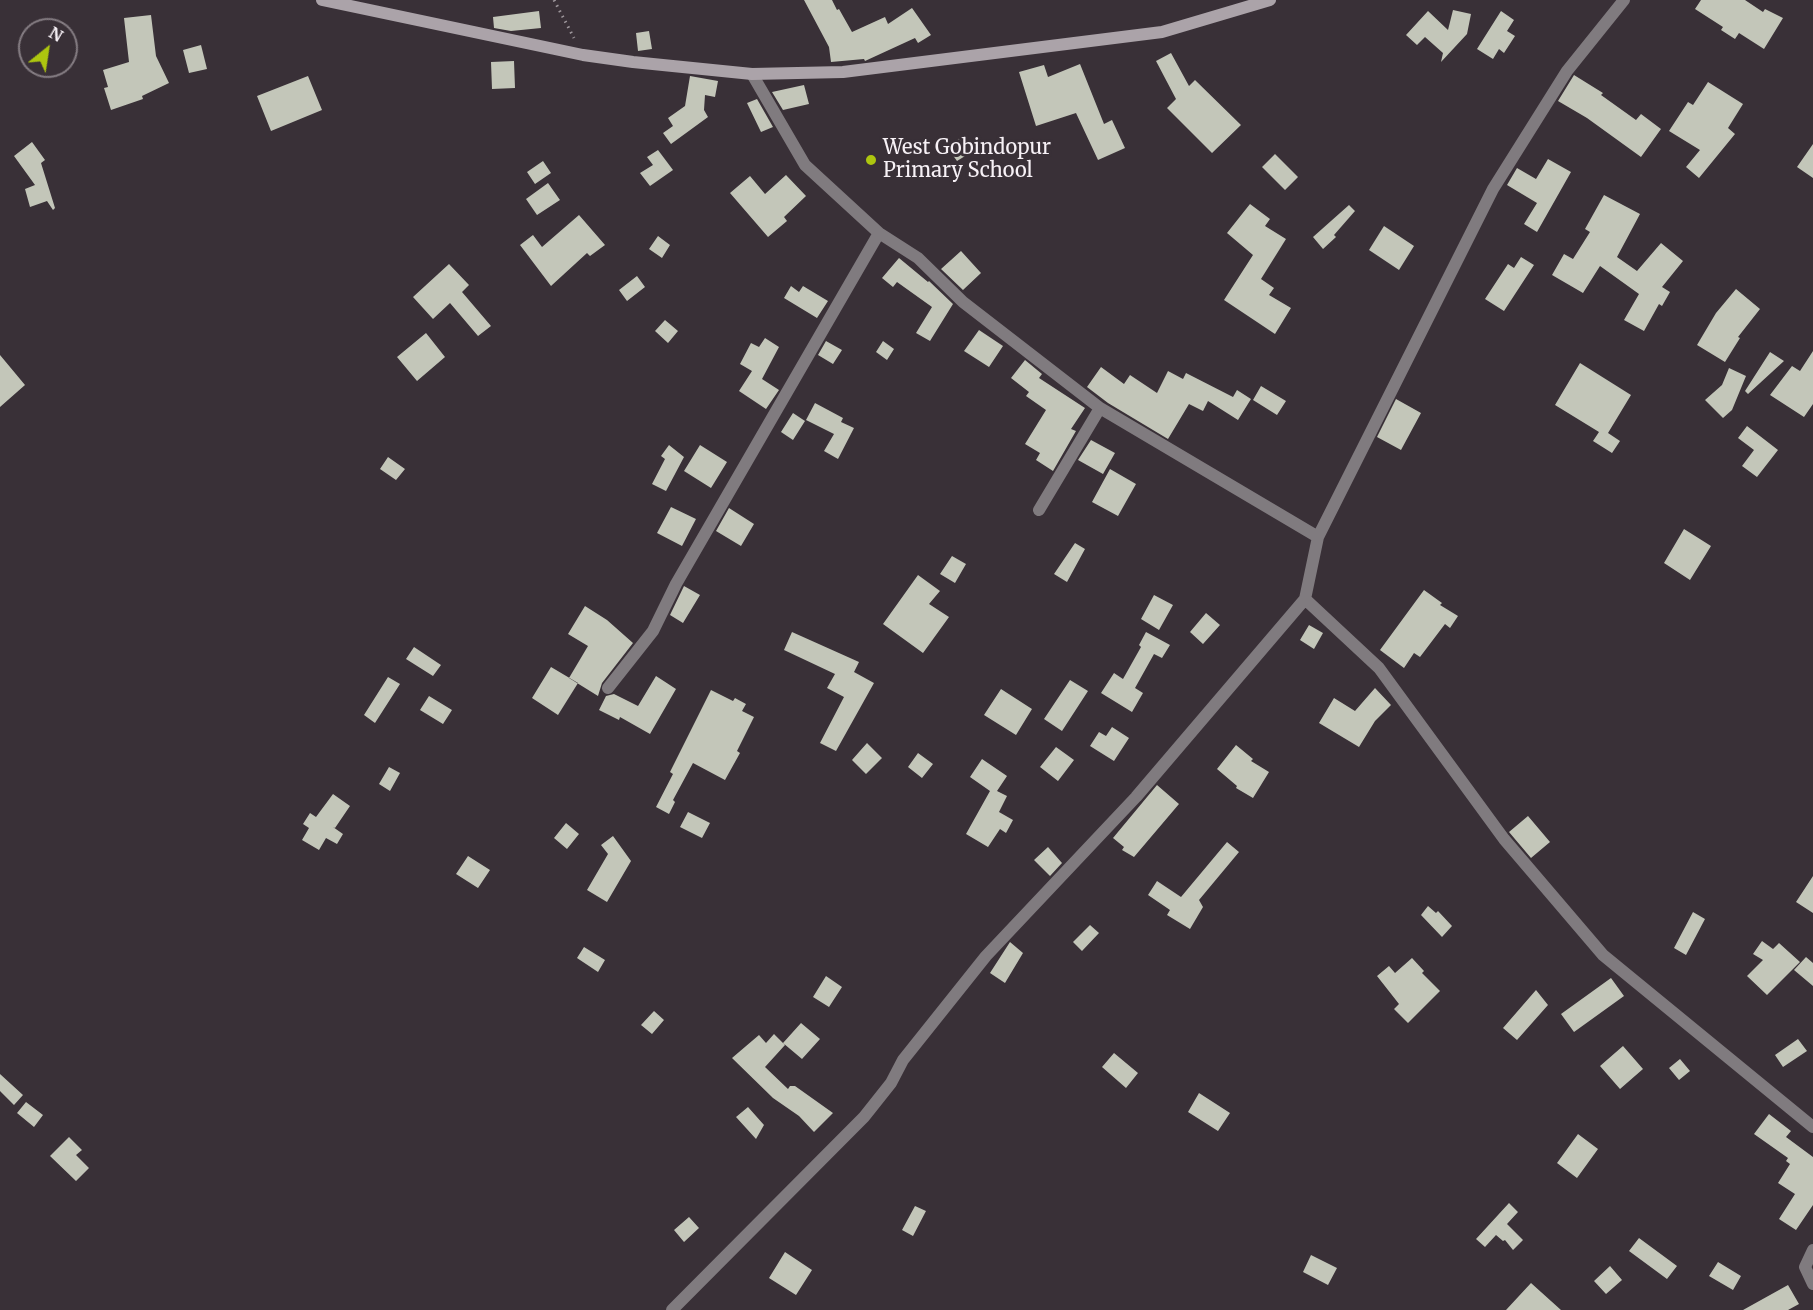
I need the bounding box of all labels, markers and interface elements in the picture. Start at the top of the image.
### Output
north arrow [18,18,78,78]
text: N [46,22,66,46]
place label: West Gobindopur Primary School [883,136,1051,183]
marker: West Gobindopur Primary School [864,153,878,167]

